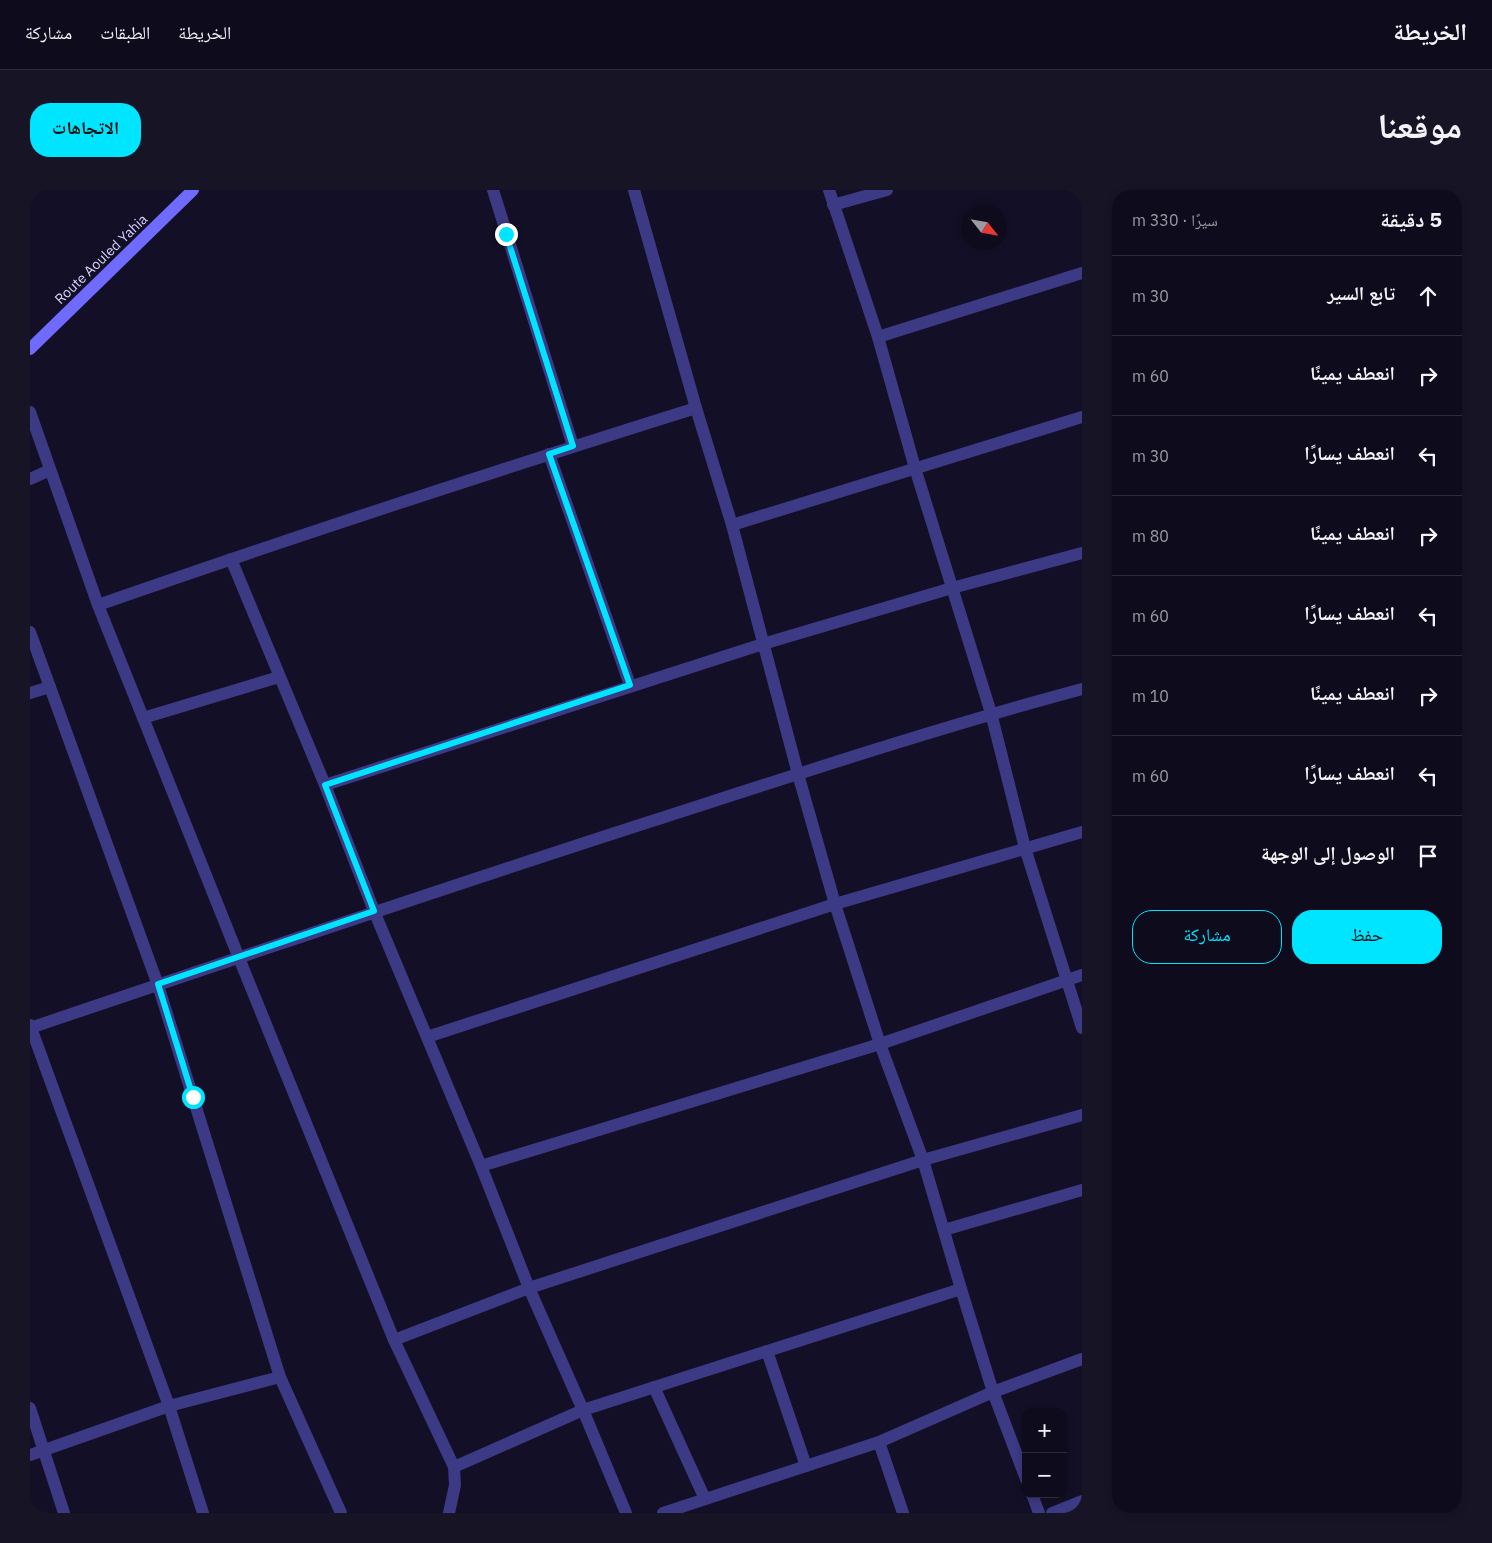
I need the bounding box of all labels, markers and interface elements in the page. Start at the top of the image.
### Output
text: الخريطة [1393,15,1467,47]
text: مشاركة [25,21,72,44]
text: الطبقات [100,21,150,44]
text: الخريطة [178,21,231,44]
text: موقعنا [1377,102,1462,148]
button: الاتجاهات [30,103,141,157]
north arrow [962,205,1007,250]
text: 5 دقيقة [1380,205,1442,233]
street label: Route Aouled Yahia [51,210,152,308]
text: سيرًا · 330 m [1132,210,1218,230]
route end [495,223,518,246]
text: تابع السير [1327,281,1395,305]
icon: ahead [1414,282,1442,310]
text: 30 m [1132,286,1169,306]
text: انعطف يمينًا [1310,361,1395,385]
icon: right [1414,362,1442,390]
text: 60 m [1132,366,1169,386]
text: انعطف يسارًا [1304,441,1395,465]
icon: left [1414,442,1442,470]
text: 30 m [1132,446,1169,466]
text: انعطف يمينًا [1310,521,1395,545]
icon: right [1414,522,1442,550]
text: 80 m [1132,526,1169,546]
text: انعطف يسارًا [1304,601,1395,625]
icon: left [1414,602,1442,630]
text: 60 m [1132,606,1169,626]
text: انعطف يمينًا [1310,681,1395,705]
icon: right [1414,682,1442,710]
text: 10 m [1132,686,1169,706]
text: انعطف يسارًا [1304,761,1395,785]
icon: left [1414,762,1442,790]
text: 60 m [1132,766,1169,786]
text: الوصول إلى الوجهة [1261,841,1395,865]
icon: arrive [1414,842,1442,870]
button: مشاركة [1132,910,1282,964]
button: حفظ [1292,910,1442,964]
route start [182,1086,205,1109]
map controls [1022,1408,1067,1498]
button: + [1022,1408,1067,1453]
button: − [1022,1453,1067,1498]

